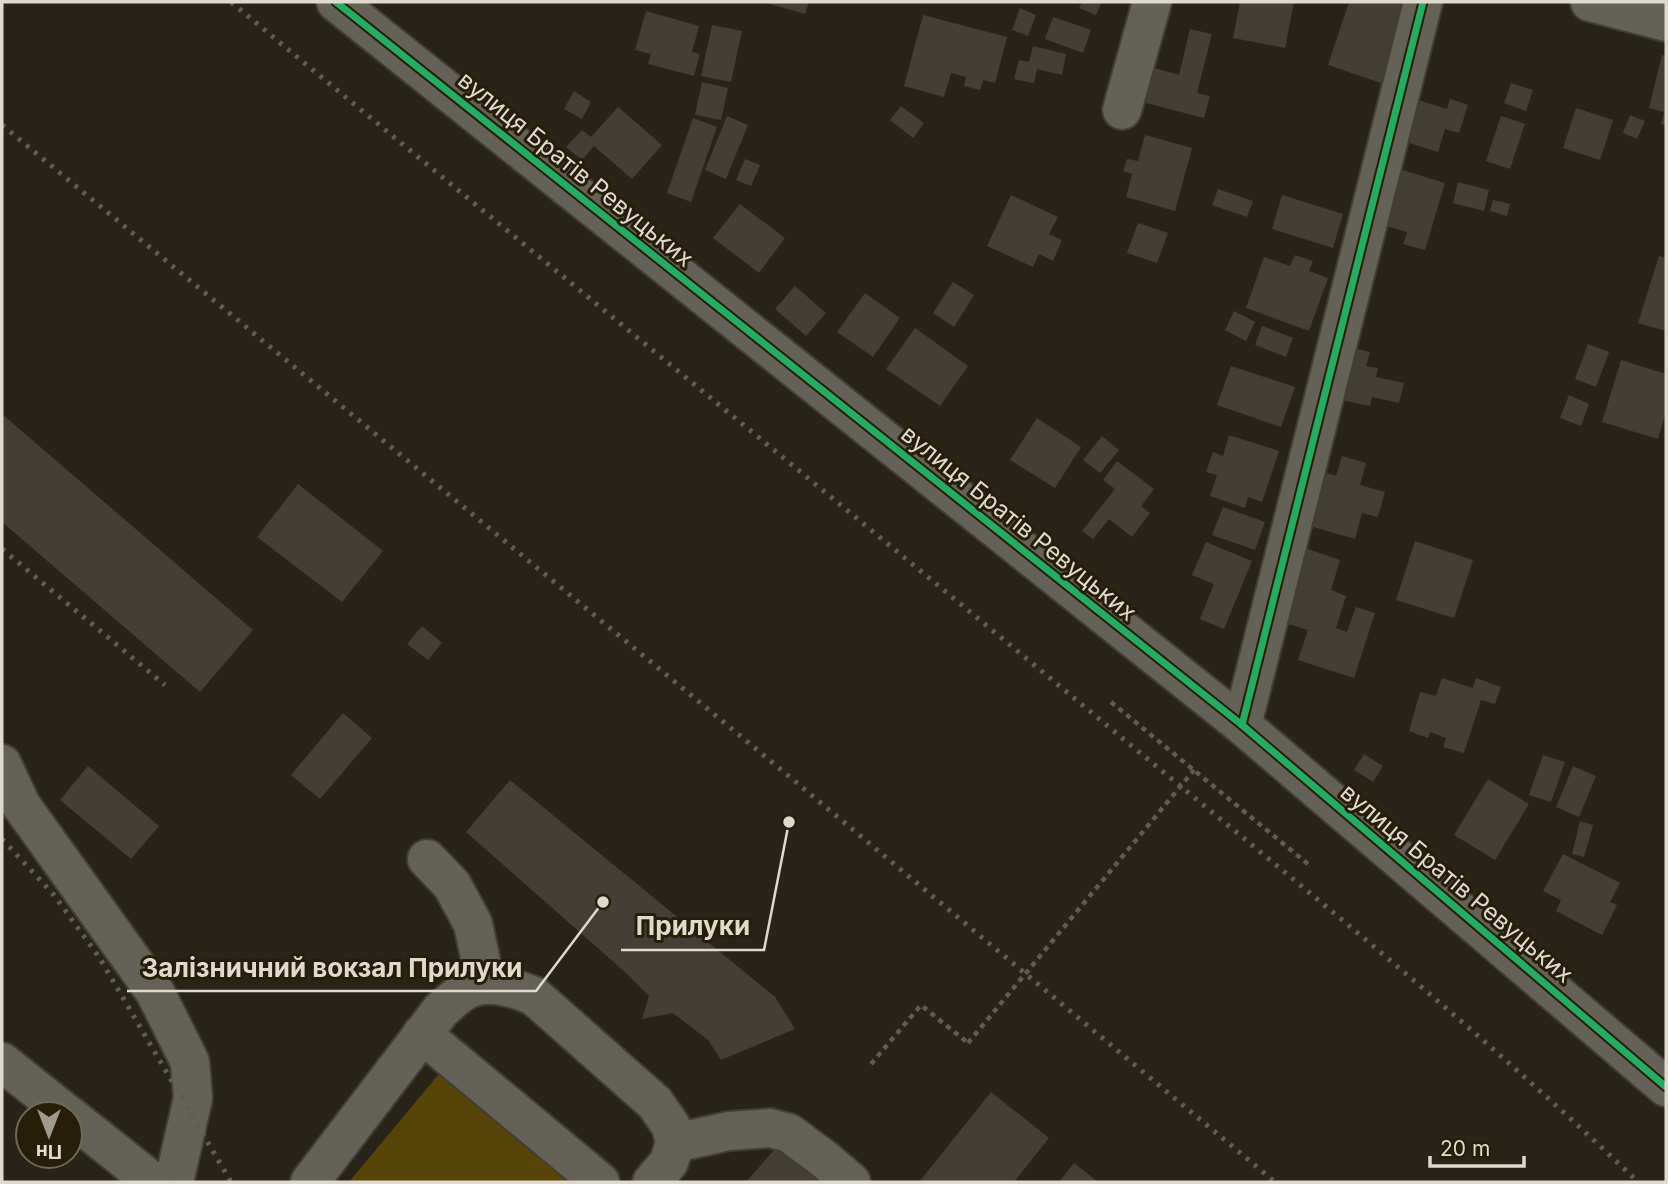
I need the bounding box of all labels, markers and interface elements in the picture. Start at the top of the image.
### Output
street label: вулиця Братів Ревуцьких [453,65,699,273]
street label: вулиця Братів Ревуцьких [896,419,1142,627]
street label: вулиця Братів Ревуцьких [1335,777,1579,989]
callout: Прилуки [621,903,764,950]
text: Прилуки [636,910,750,941]
callout: Залізничний вокзал Прилуки [127,944,536,991]
text: Залізничний вокзал Прилуки [141,952,523,983]
north arrow [14,1100,84,1170]
scale bar [1430,1124,1524,1168]
text: 20 m [1440,1136,1490,1161]
text: Пн [36,1140,62,1163]

